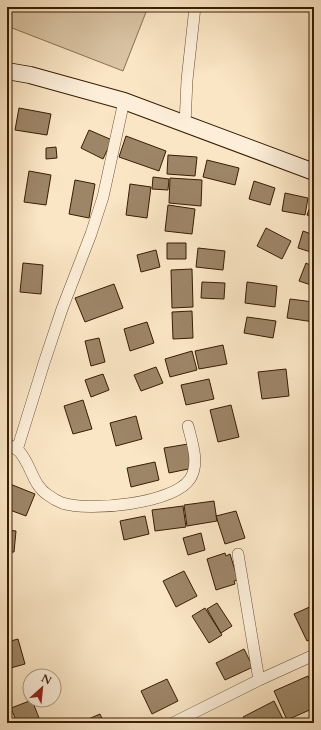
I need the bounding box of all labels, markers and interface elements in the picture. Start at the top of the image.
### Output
north arrow [22,668,62,708]
text: N [39,671,54,689]

